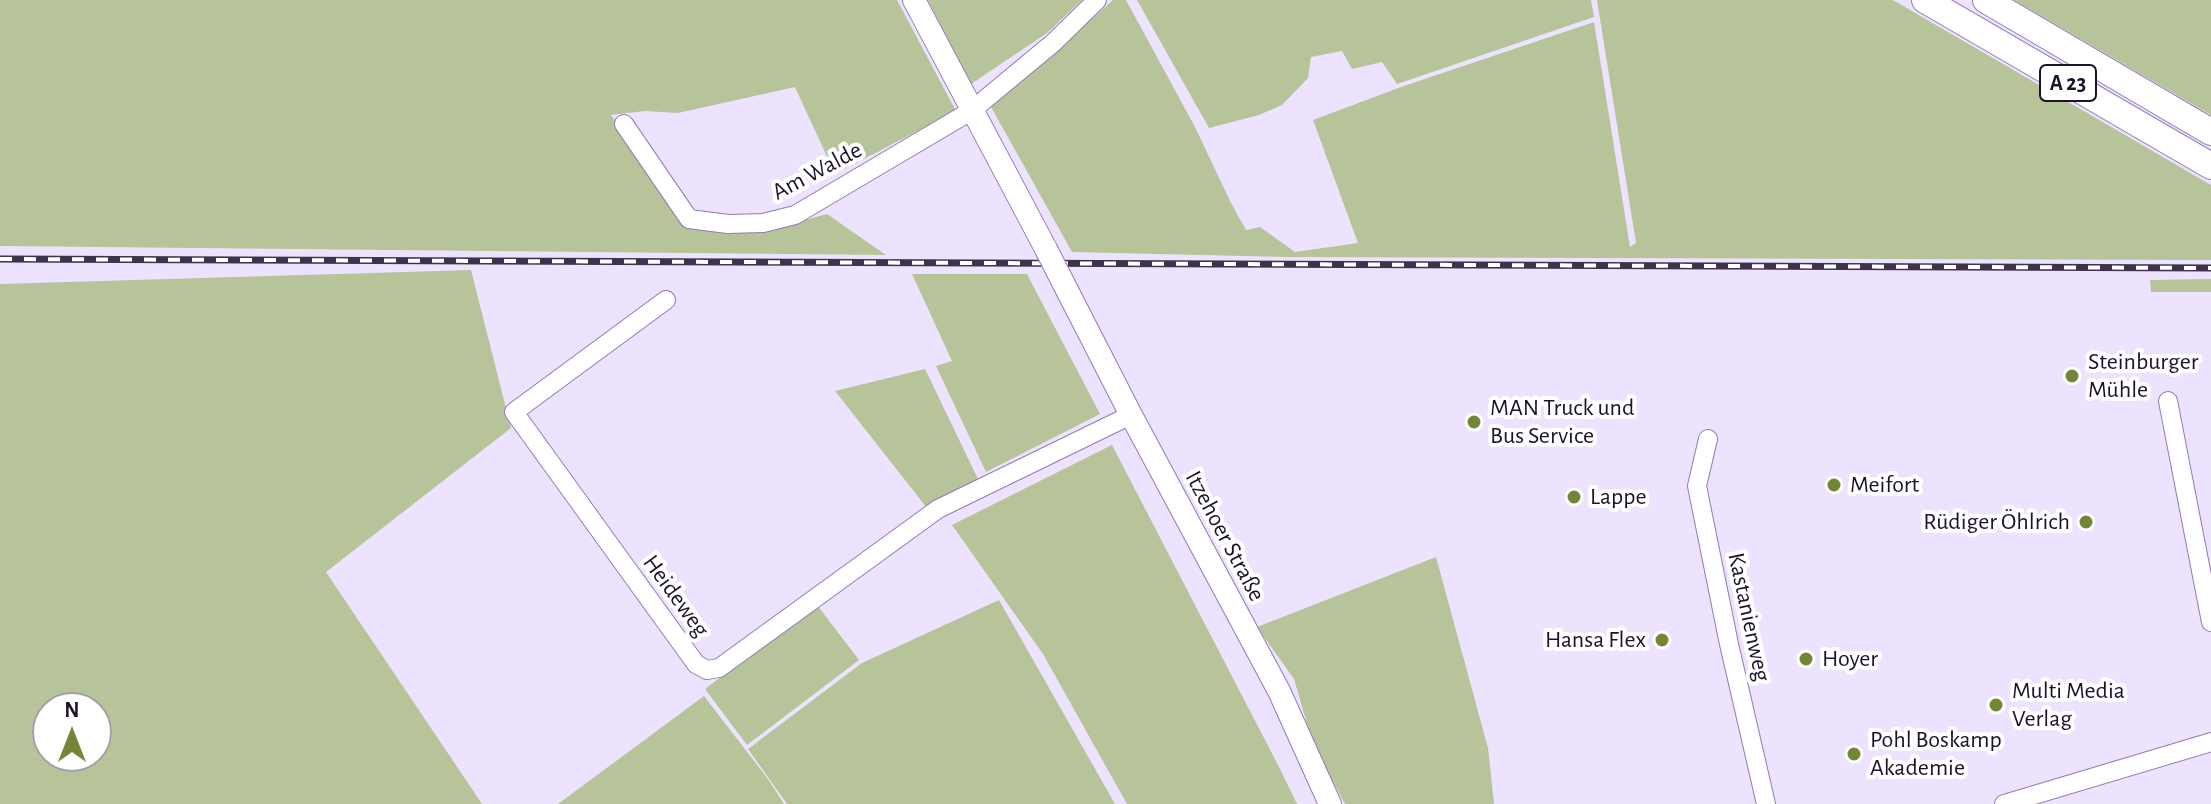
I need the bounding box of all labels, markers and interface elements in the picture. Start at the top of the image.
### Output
road number: A 23 [2040,65,2096,101]
street label: Am Walde [767,135,867,207]
place label: Steinburger Mühle [2088,348,2198,404]
marker: Steinburger Mühle [2063,367,2081,385]
place label: MAN Truck und Bus Service [1490,394,1634,450]
marker: MAN Truck und Bus Service [1465,413,1483,431]
street label: Itzehoer Straße [1179,466,1271,606]
place label: Meifort [1850,471,1919,499]
marker: Meifort [1825,476,1843,494]
place label: Lappe [1590,483,1647,511]
marker: Lappe [1565,488,1583,506]
place label: Rüdiger Öhlrich [1923,508,2070,536]
marker: Rüdiger Öhlrich [2077,513,2095,531]
street label: Heideweg [637,549,715,643]
street label: Kastanienweg [1721,550,1777,684]
place label: Hansa Flex [1545,626,1646,654]
marker: Hansa Flex [1653,631,1671,649]
place label: Hoyer [1822,645,1878,673]
marker: Hoyer [1797,650,1815,668]
place label: Multi Media Verlag [2012,677,2125,733]
north arrow [32,692,112,772]
marker: Multi Media Verlag [1987,696,2005,714]
text: N [64,699,80,721]
place label: Pohl Boskamp Akademie [1870,726,2002,782]
marker: Pohl Boskamp Akademie [1845,745,1863,763]

